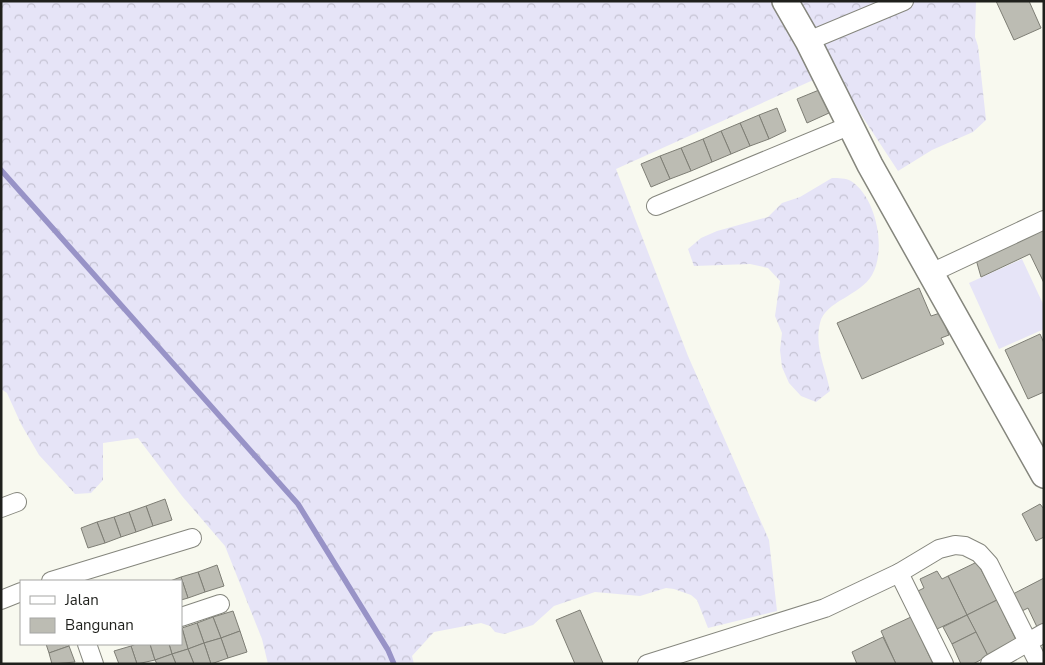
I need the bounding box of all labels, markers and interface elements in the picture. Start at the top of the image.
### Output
legend [20,580,182,645]
text: Jalan [64,590,99,610]
text: Bangunan [65,615,134,635]

